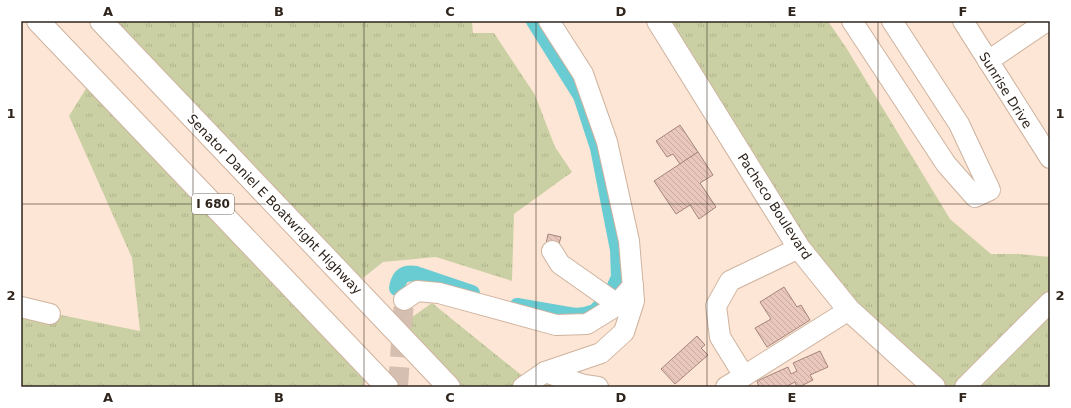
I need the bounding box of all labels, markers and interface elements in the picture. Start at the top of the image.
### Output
text: A [103,4,113,19]
text: B [274,4,284,19]
text: C [445,4,455,19]
text: D [616,4,627,19]
text: E [788,4,796,19]
text: F [959,4,967,19]
street label: Sunrise Drive [976,49,1035,131]
text: 1 [6,106,16,121]
text: 1 [1055,106,1065,121]
street label: Senator Daniel E Boatwright Highway [184,111,365,298]
street label: Pacheco Boulevard [735,150,815,262]
road number: I 680 [192,194,234,214]
text: 2 [6,288,16,303]
text: 2 [1055,288,1065,303]
text: A [103,390,113,405]
text: B [274,390,284,405]
text: C [445,390,455,405]
text: D [616,390,627,405]
text: E [788,390,796,405]
text: F [959,390,967,405]

